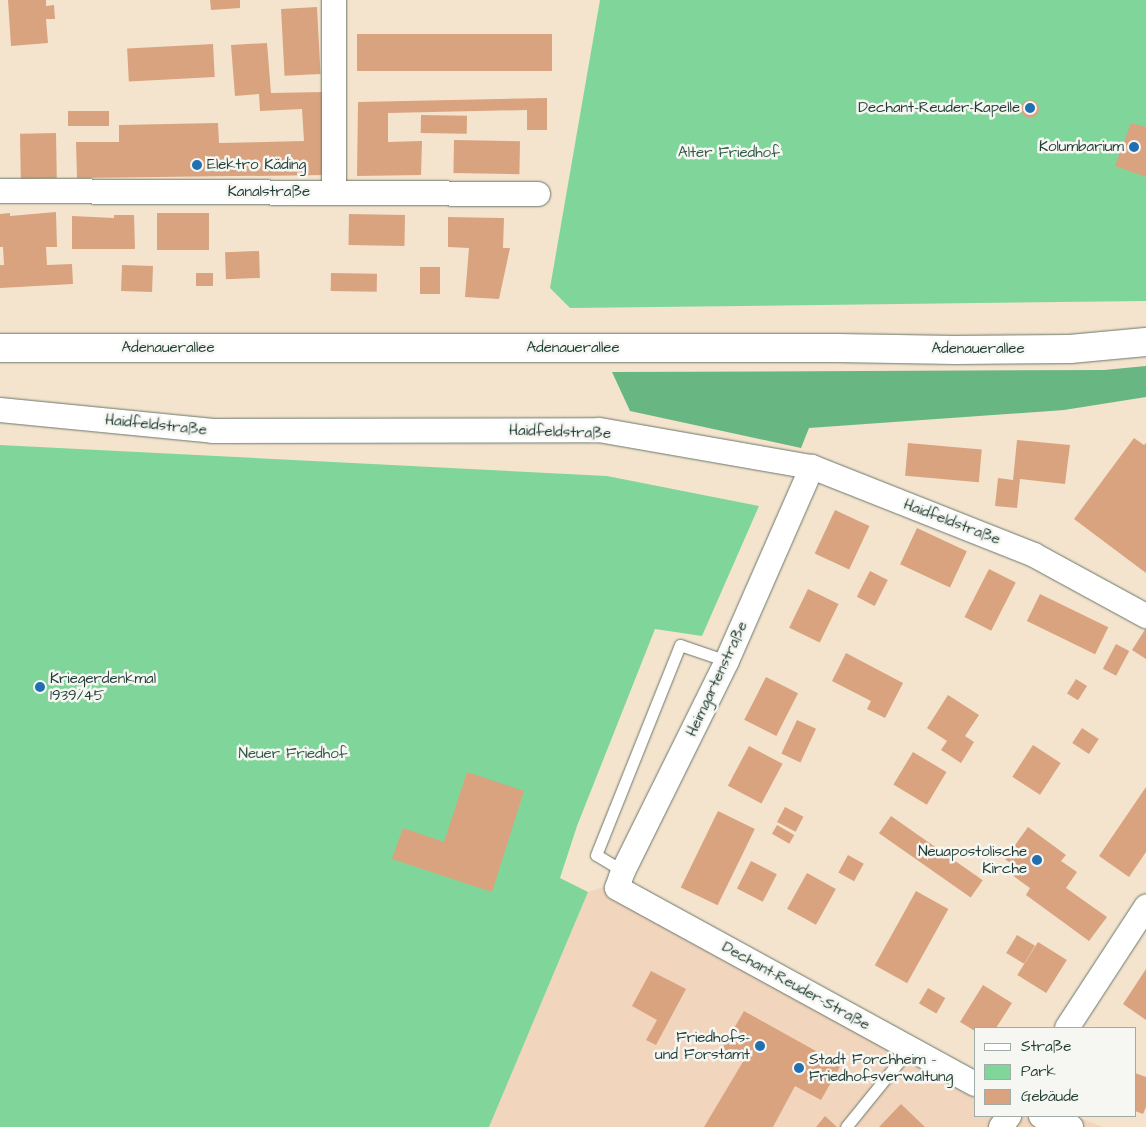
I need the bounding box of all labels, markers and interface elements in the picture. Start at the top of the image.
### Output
place label: Dechant-Reuder-Kapelle [858,99,1020,117]
marker: Dechant-Reuder-Kapelle [1024,102,1036,114]
place label: Kolumbarium [1039,138,1124,156]
marker: Kolumbarium [1128,141,1140,153]
park label: Alter Friedhof [678,144,780,162]
place label: Elektro Käding [207,156,306,174]
marker: Elektro Käding [191,159,203,171]
street label: Kanalstraße [228,183,310,201]
street label: Adenauerallee [121,339,215,357]
street label: Adenauerallee [526,339,620,357]
street label: Adenauerallee [931,340,1025,358]
street label: Haidfeldstraße [104,411,208,439]
street label: Haidfeldstraße [509,421,611,443]
street label: Haidfeldstraße [901,495,1003,549]
street label: Heimgartenstraße [682,619,752,739]
place label: Kriegerdenkmal 1939/45 [50,669,156,704]
marker: Kriegerdenkmal 1939/45 [34,681,46,693]
park label: Neuer Friedhof [238,745,348,763]
place label: Neuapostolische Kirche [918,842,1027,877]
marker: Neuapostolische Kirche [1031,854,1043,866]
street label: Dechant-Reuder-Straße [719,938,873,1034]
legend [974,1027,1136,1117]
place label: Friedhofs- und Forstamt [655,1028,750,1063]
text: Straße [1021,1036,1071,1057]
marker: Friedhofs- und Forstamt [754,1040,766,1052]
place label: Stadt Forchheim - Friedhofsverwaltung [809,1050,953,1085]
text: Park [1021,1061,1056,1082]
marker: Stadt Forchheim - Friedhofsverwaltung [793,1062,805,1074]
text: Gebäude [1021,1086,1079,1107]

